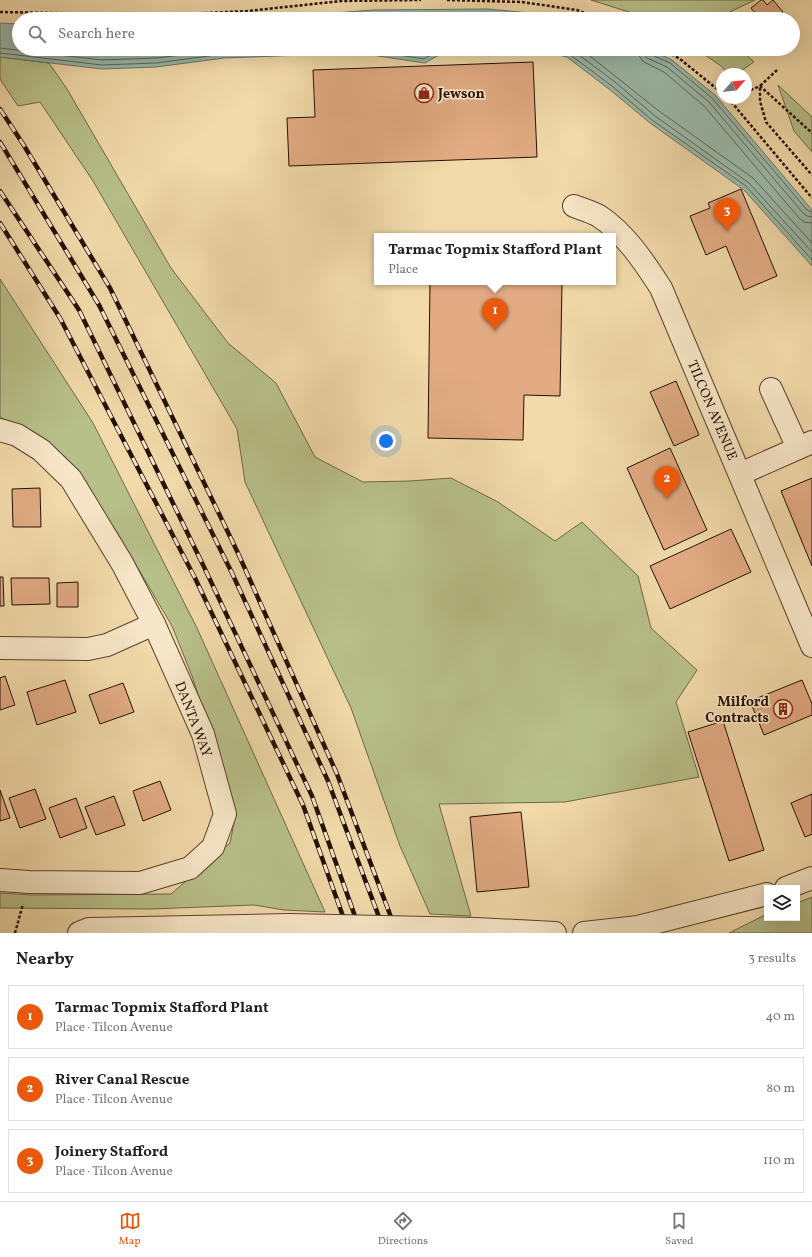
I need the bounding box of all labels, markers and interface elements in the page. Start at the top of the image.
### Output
search box [12,12,800,56]
icon: search [26,23,48,45]
text: Search here [58,24,135,45]
north arrow [716,68,752,104]
shop icon: Jewson [413,82,435,104]
place label: Jewson [437,85,485,104]
pin: 3 [714,198,740,231]
popup [374,233,616,285]
text: Tarmac Topmix Stafford Plant [388,240,602,261]
text: Place [388,261,418,279]
pin: 1 [482,298,508,331]
street label: TILCON AVENUE [682,358,741,464]
your location [376,431,396,451]
pin: 2 [654,466,680,499]
street label: DANTA WAY [169,679,216,760]
place label: Milford Contracts [705,693,769,728]
building icon: Milford Contracts [772,698,794,720]
map controls [764,885,800,921]
button: layers [764,885,800,921]
text: Nearby [16,948,74,971]
text: 3 results [748,950,796,968]
text: Tarmac Topmix Stafford Plant [55,998,269,1019]
text: 1 [27,1008,33,1026]
text: 40 m [766,1008,795,1026]
text: Place · Tilcon Avenue [55,1019,173,1037]
text: River Canal Rescue [55,1070,189,1091]
text: 2 [27,1080,33,1098]
text: 80 m [766,1080,795,1098]
text: Place · Tilcon Avenue [55,1091,173,1109]
text: Joinery Stafford [55,1142,168,1163]
text: 3 [27,1152,33,1170]
text: 110 m [763,1152,795,1170]
text: Place · Tilcon Avenue [55,1163,173,1181]
tab: Map [119,1210,141,1249]
tab: Directions [378,1210,428,1249]
tab: Saved [665,1210,693,1249]

